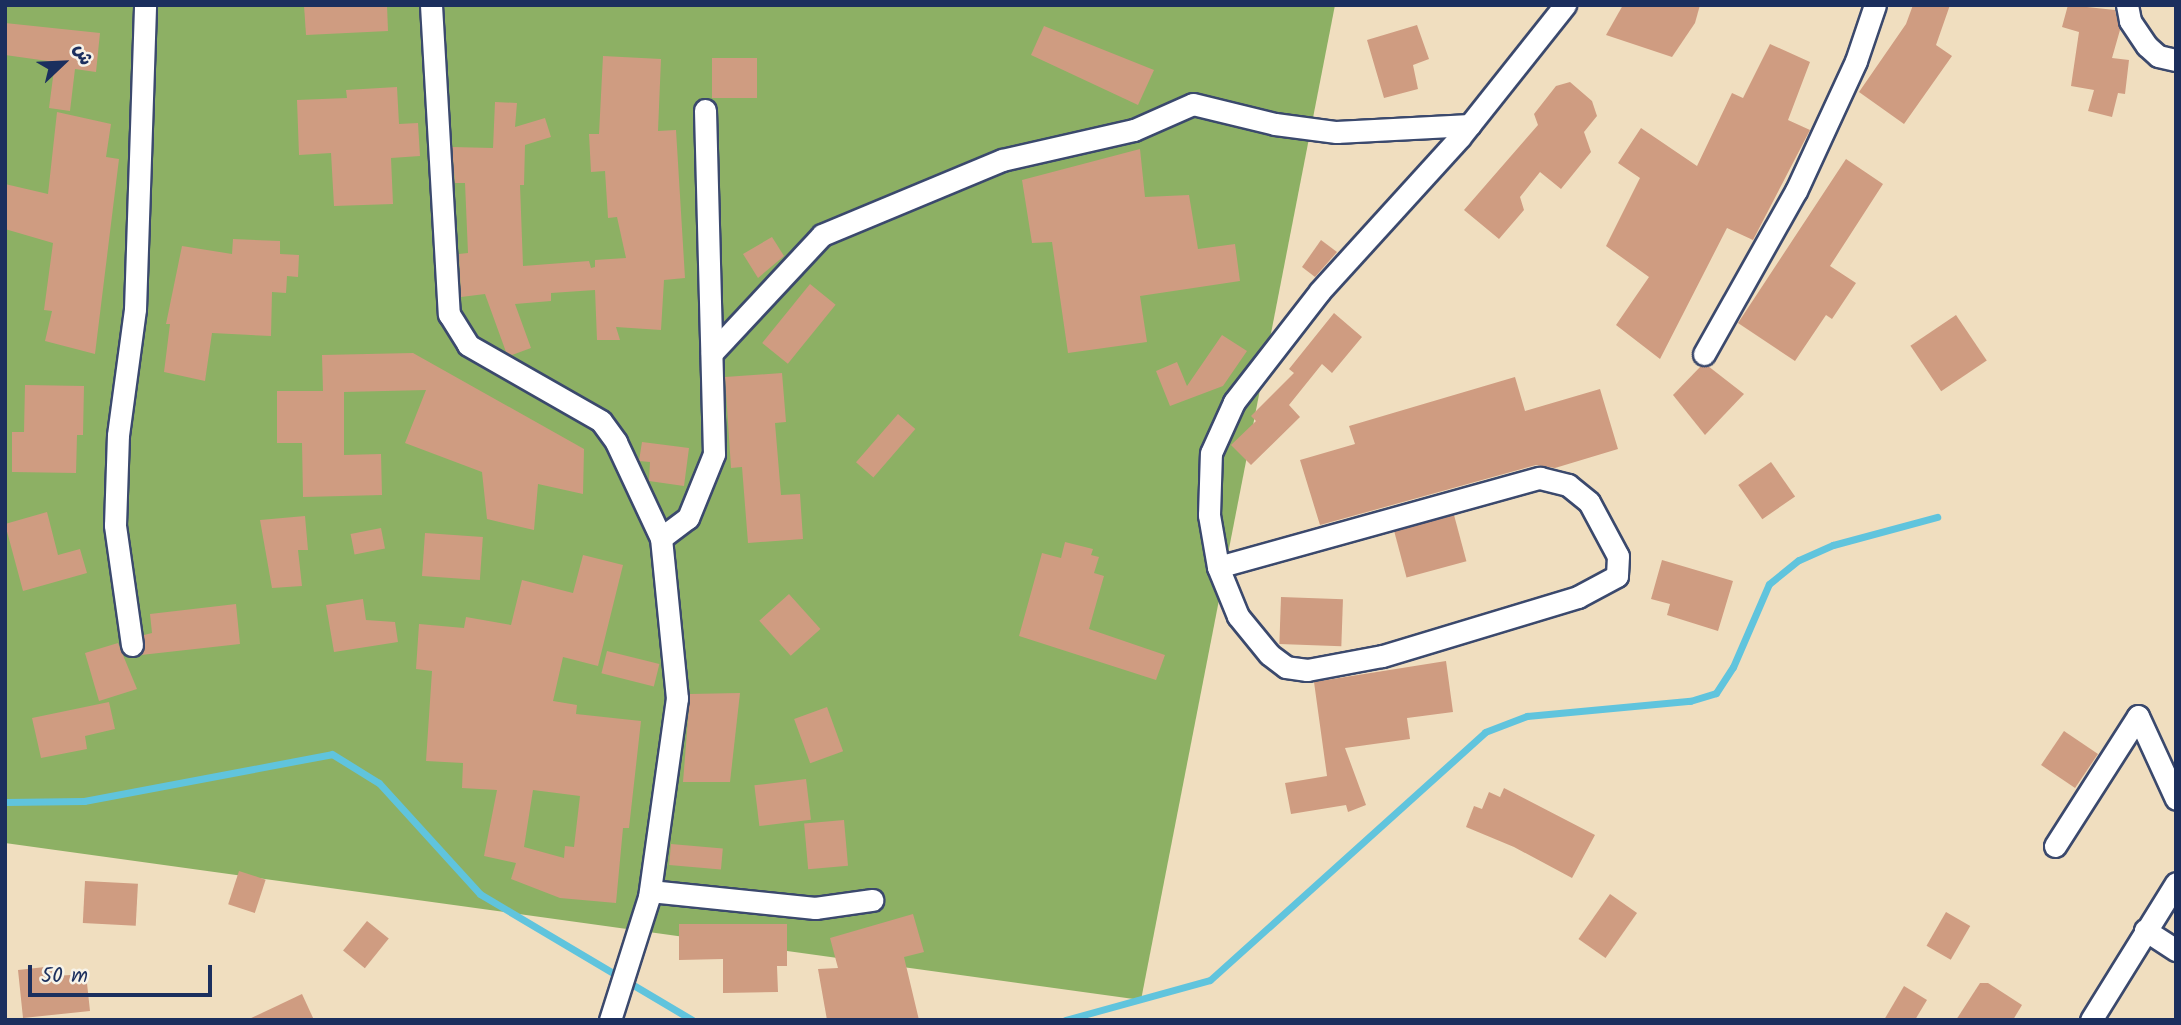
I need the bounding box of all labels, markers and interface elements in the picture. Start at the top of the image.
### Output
north arrow [28,28,98,98]
text: ش [64,39,100,70]
scale bar [32,951,215,995]
text: 50 m [41,960,88,993]

